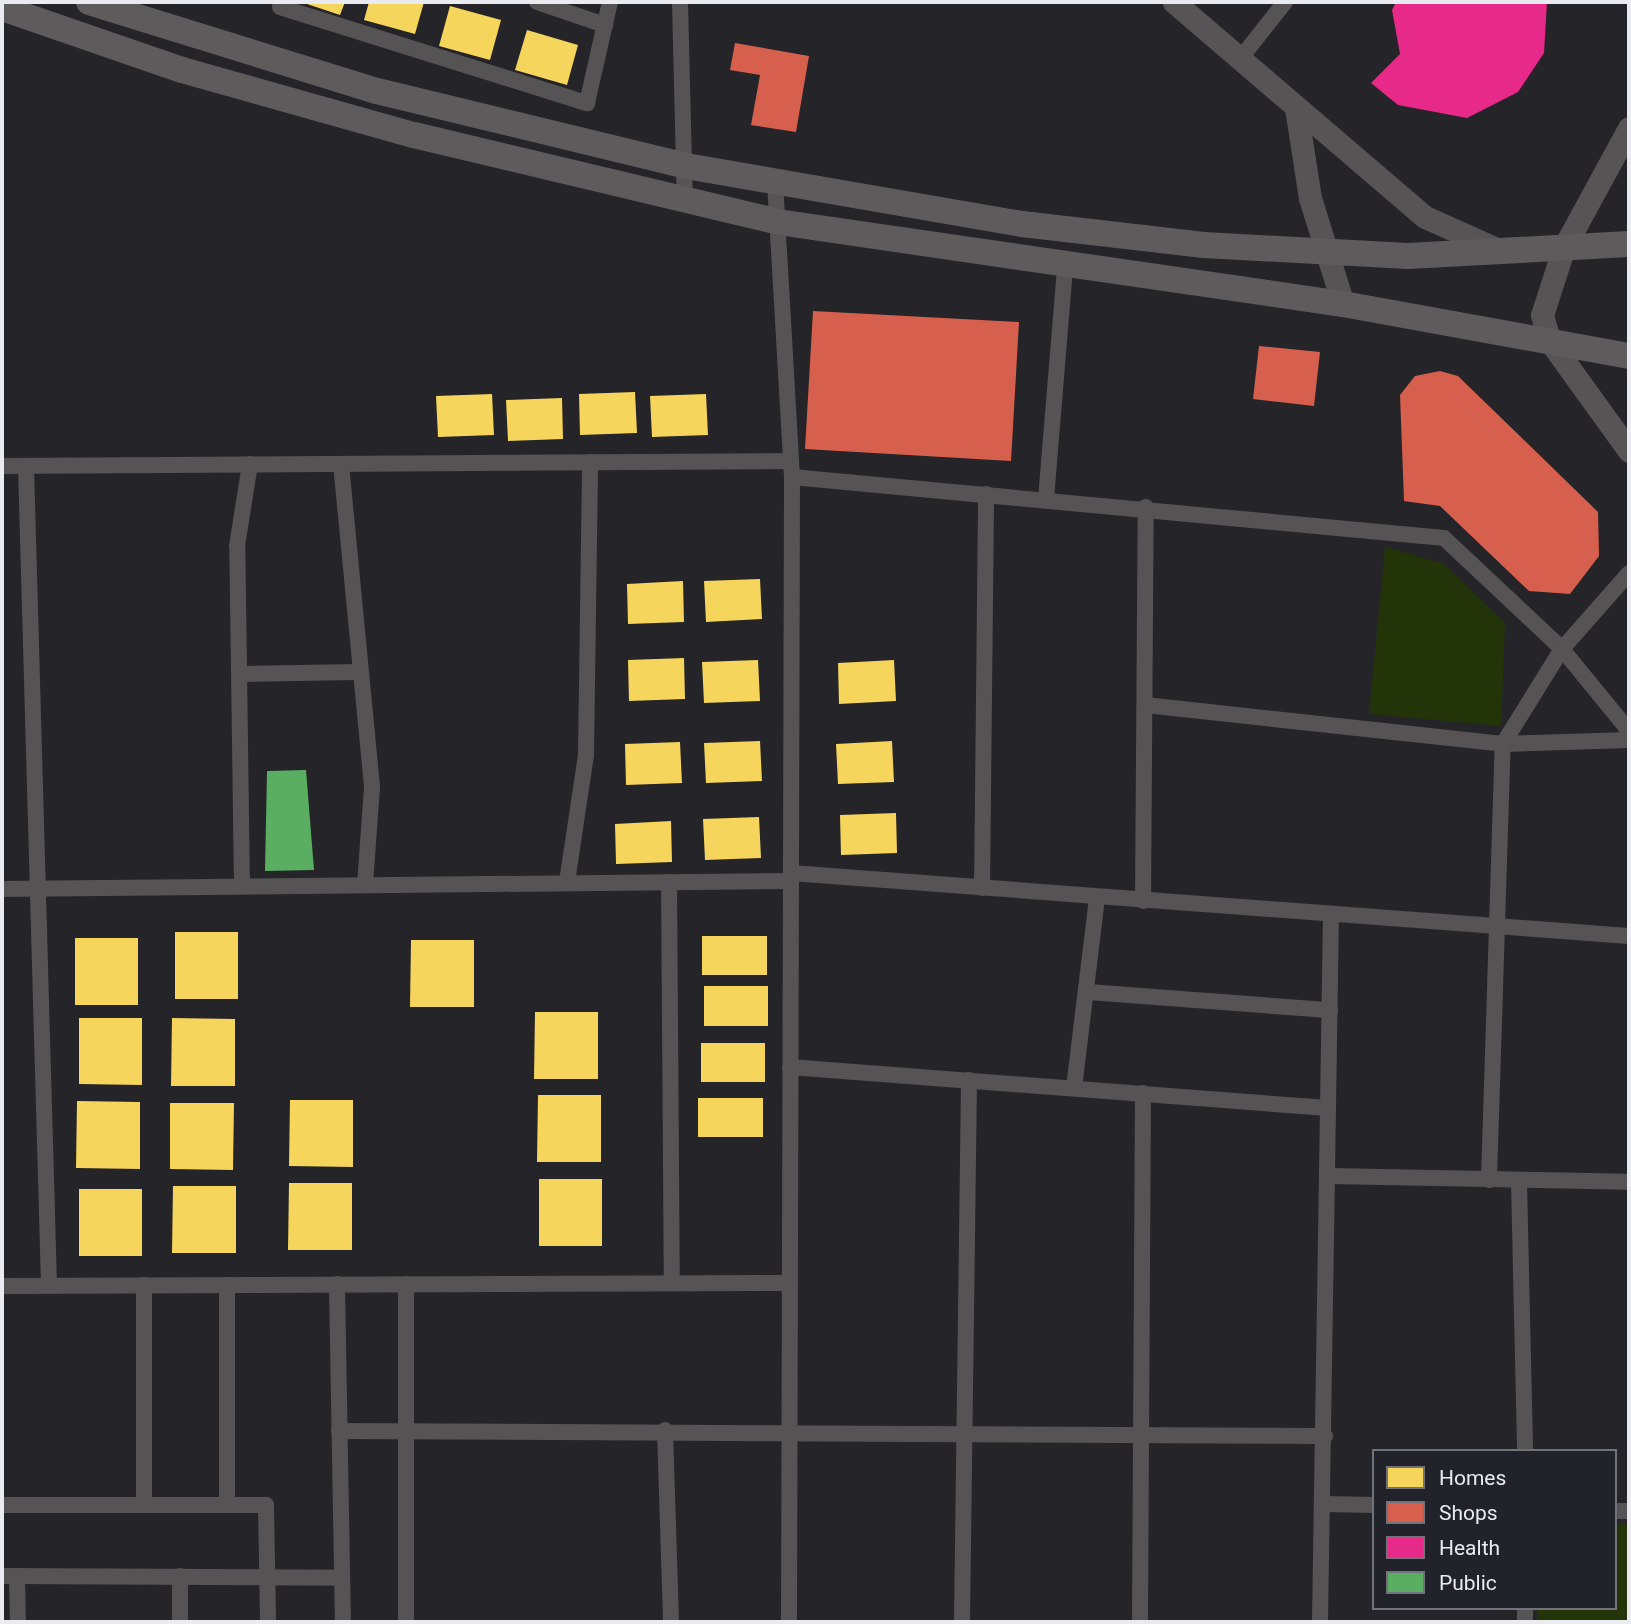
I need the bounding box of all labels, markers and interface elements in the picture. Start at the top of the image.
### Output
legend [1372,1449,1617,1610]
text: Homes [1439,1466,1506,1490]
text: Shops [1439,1501,1498,1525]
text: Health [1439,1536,1500,1560]
text: Public [1439,1571,1497,1595]

